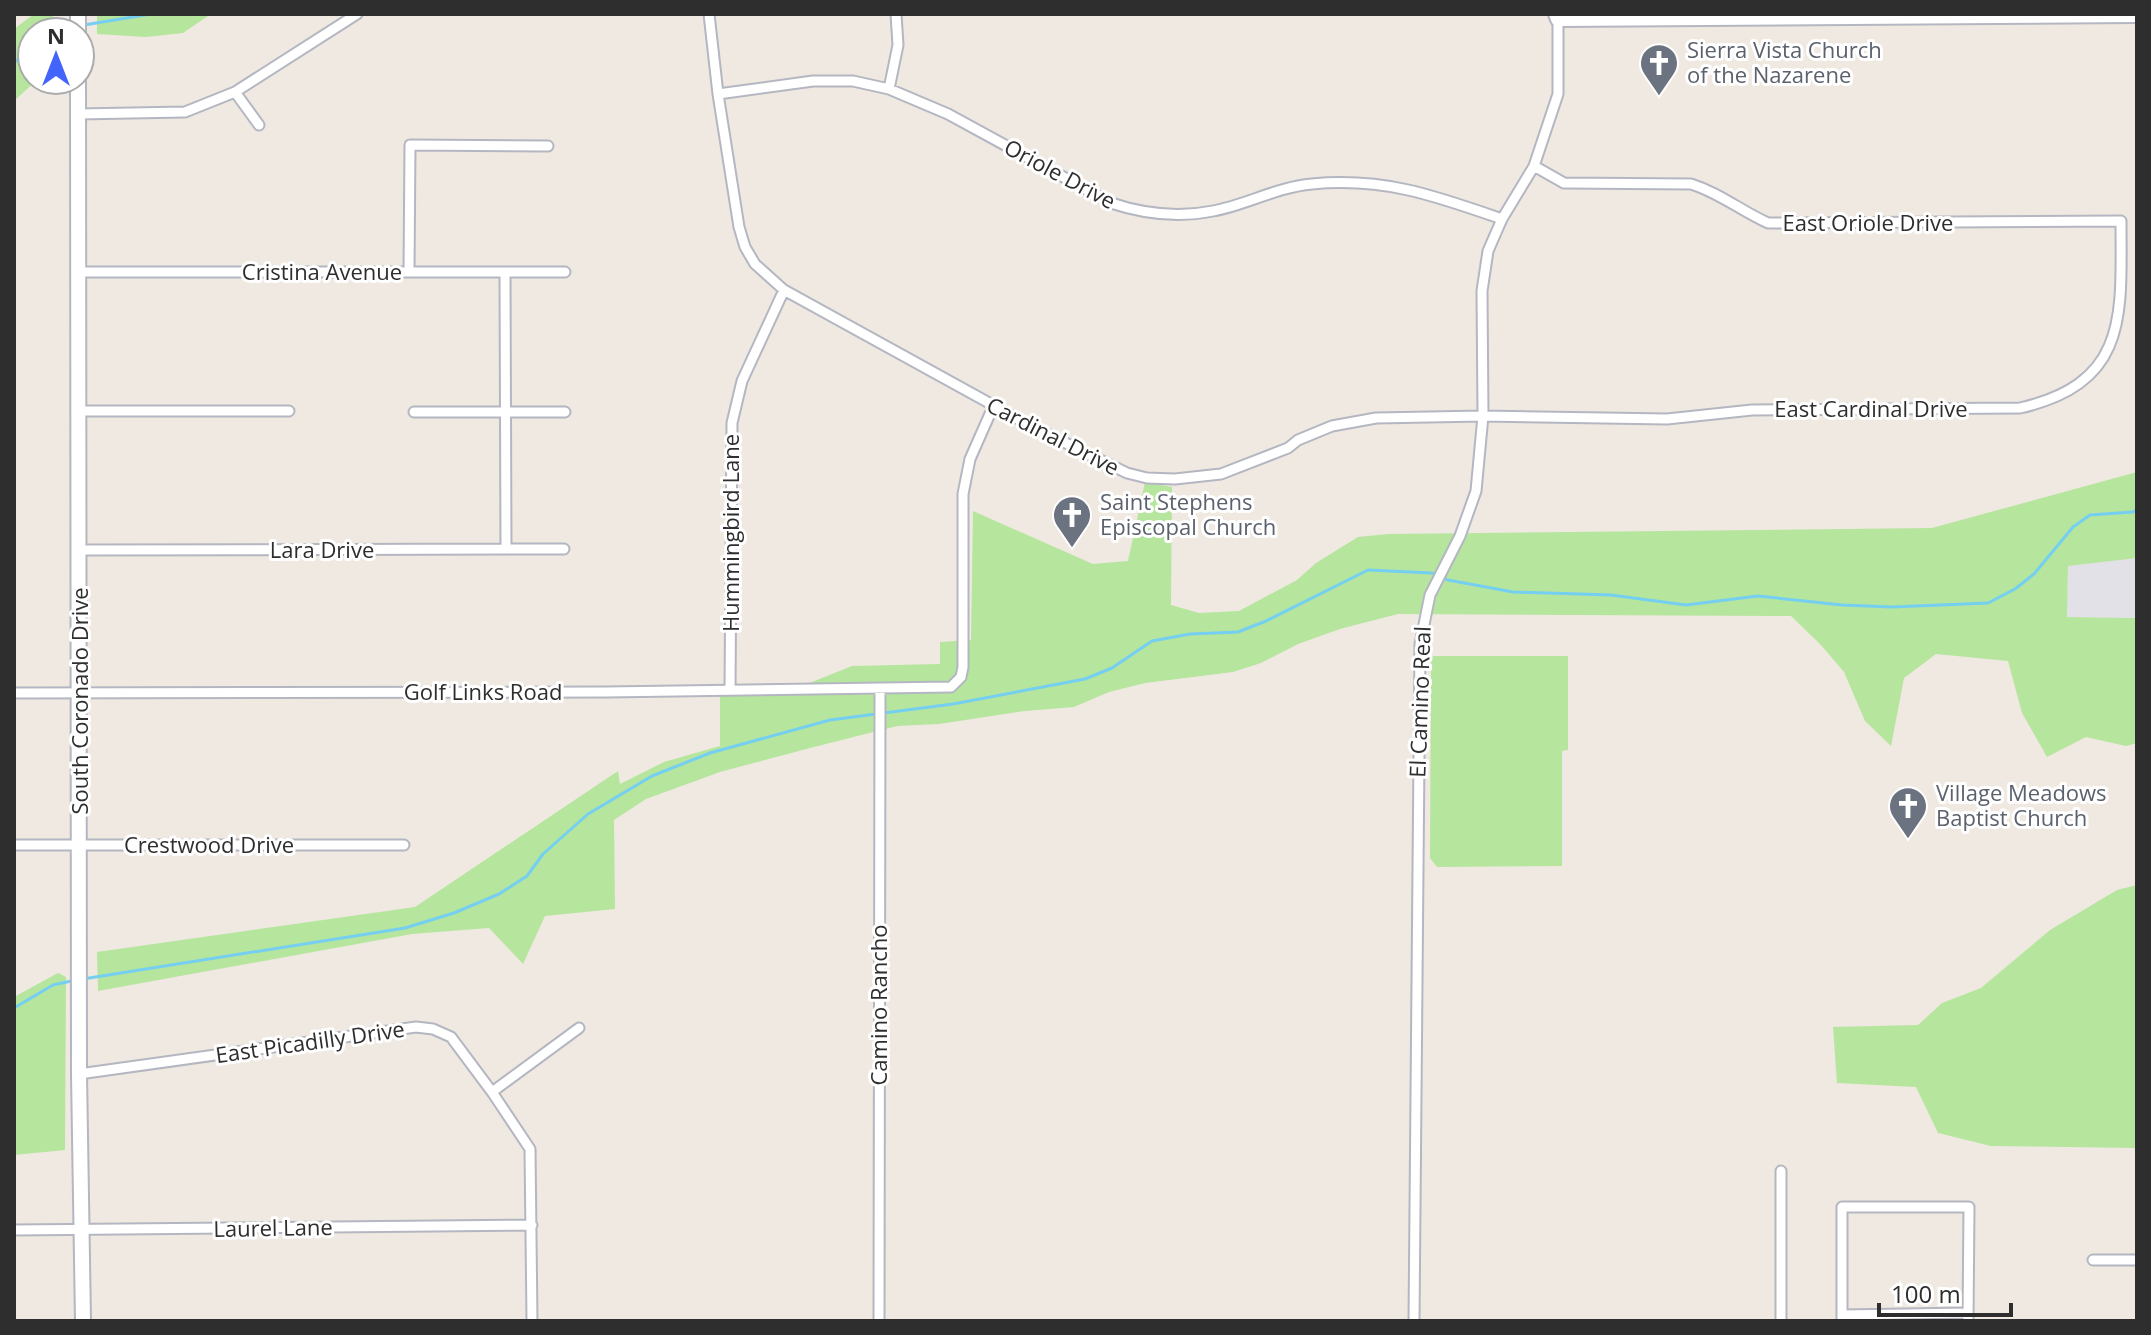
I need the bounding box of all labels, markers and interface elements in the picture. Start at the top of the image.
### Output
north arrow [16,16,96,96]
text: N [47,20,65,50]
place label: Sierra Vista Church of the Nazarene [1687,34,1882,89]
church icon: Sierra Vista Church of the Nazarene [1638,42,1680,97]
street label: Oriole Drive [999,131,1122,215]
street label: East Oriole Drive [1783,207,1953,237]
street label: Cristina Avenue [242,256,402,286]
street label: Cardinal Drive [982,389,1125,481]
street label: East Cardinal Drive [1774,393,1968,423]
street label: Hummingbird Lane [715,434,745,632]
place label: Saint Stephens Episcopal Church [1100,486,1276,541]
church icon: Saint Stephens Episcopal Church [1051,494,1093,549]
street label: Lara Drive [270,534,374,564]
street label: South Coronado Drive [64,587,94,815]
street label: El Camino Real [1401,626,1437,778]
street label: Golf Links Road [404,676,562,706]
place label: Village Meadows Baptist Church [1936,777,2107,832]
church icon: Village Meadows Baptist Church [1887,785,1929,840]
street label: Crestwood Drive [124,829,294,859]
street label: Camino Rancho [863,924,893,1086]
street label: East Picadilly Drive [213,1013,406,1069]
street label: Laurel Lane [213,1211,333,1243]
scale bar [1879,1267,2011,1317]
text: 100 m [1891,1277,1961,1310]

